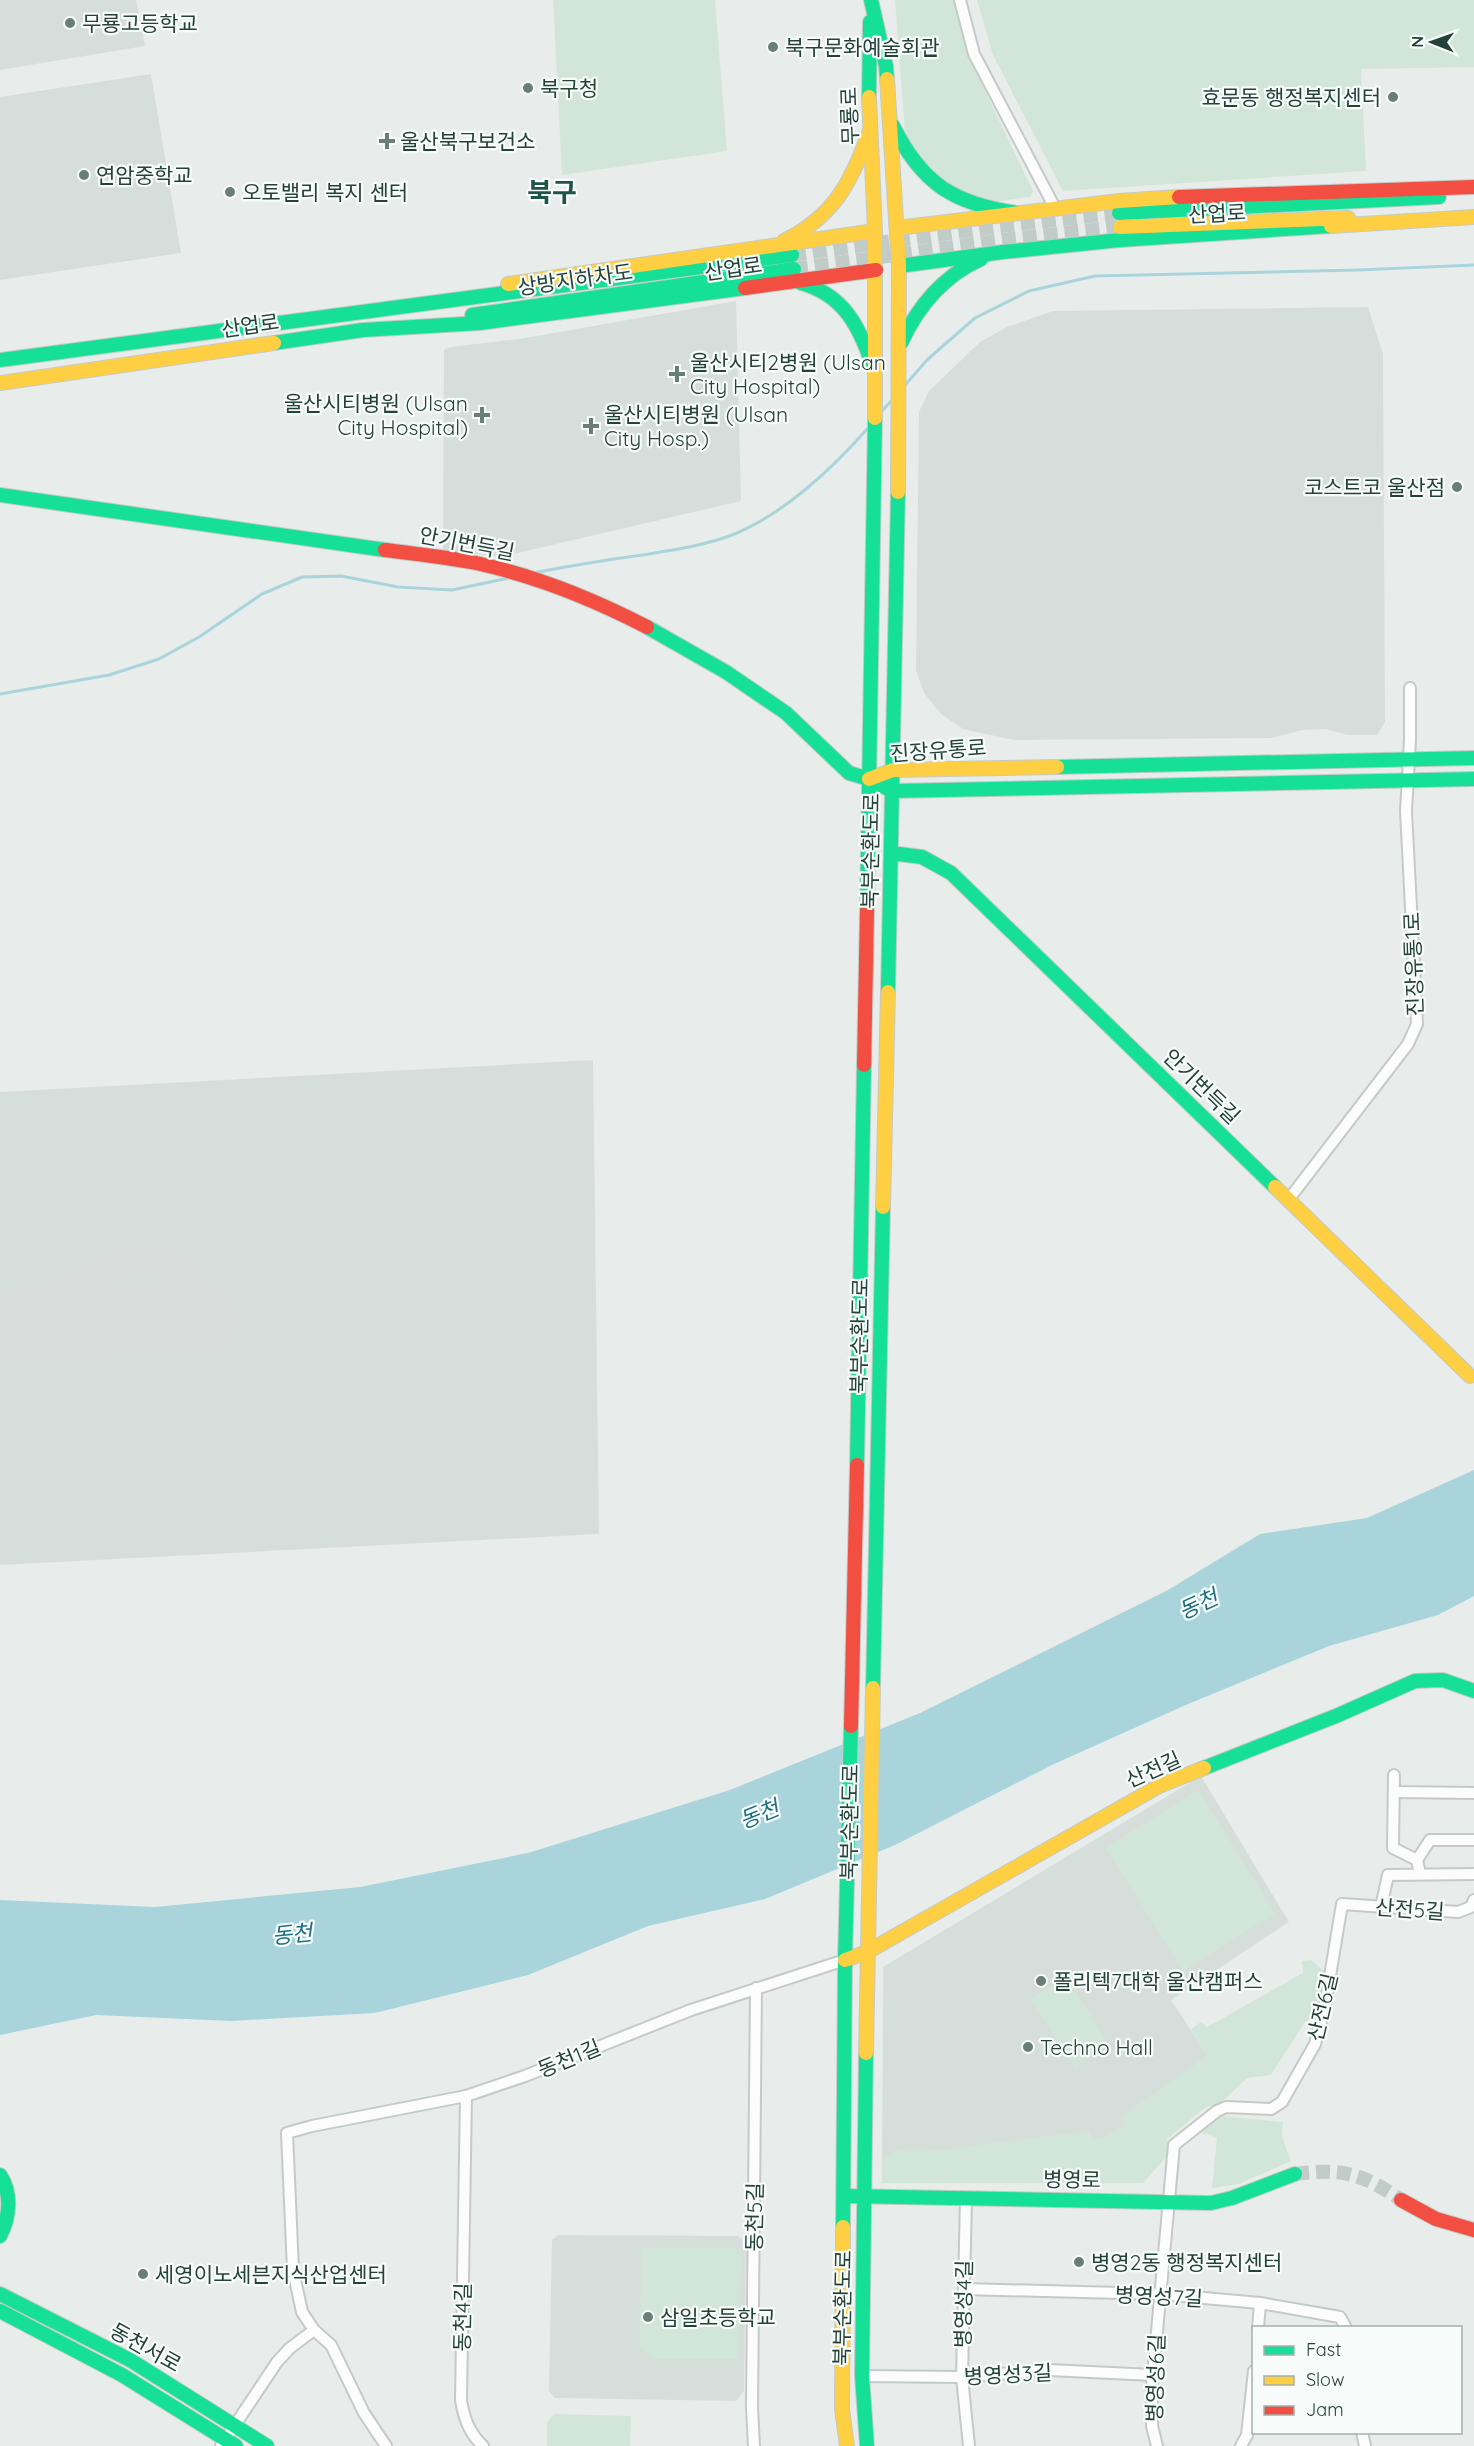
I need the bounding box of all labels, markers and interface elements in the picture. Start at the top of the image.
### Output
place label: 무룡고등학교 [82,10,198,36]
north arrow [1402,12,1462,72]
marker: 무룡고등학교 [63,16,77,30]
place label: 북구문화예술회관 [785,34,940,60]
text: N [1407,36,1427,48]
marker: 북구문화예술회관 [766,40,780,54]
place label: 북구청 [540,75,598,101]
marker: 북구청 [521,81,535,95]
place label: 효문동 행정복지센터 [1201,84,1381,110]
street label: 무룡로 [835,87,863,145]
marker: 효문동 행정복지센터 [1386,90,1400,104]
place label: 울산북구보건소 [400,128,535,154]
marker: 울산북구보건소 [378,132,396,150]
place label: 연암중학교 [96,162,193,188]
marker: 연암중학교 [77,168,91,182]
district label: 북구 [527,175,577,209]
place label: 오토밸리 복지 센터 [242,179,408,205]
marker: 오토밸리 복지 센터 [223,185,237,199]
street label: 산업로 [1187,199,1247,227]
street label: 산업로 [702,251,764,285]
street label: 상방지하차도 [516,258,634,300]
street label: 산업로 [219,308,281,342]
place label: 울산시티2병원 (Ulsan City Hospital) [690,349,886,399]
marker: 울산시티2병원 (Ulsan City Hospital) [668,365,686,383]
place label: 울산시티병원 (Ulsan City Hospital) [284,390,468,440]
place label: 울산시티병원 (Ulsan City Hosp.) [604,401,788,451]
marker: 울산시티병원 (Ulsan City Hospital) [473,406,491,424]
marker: 울산시티병원 (Ulsan City Hosp.) [582,417,600,435]
place label: 코스트코 울산점 [1304,474,1445,500]
marker: 코스트코 울산점 [1450,480,1464,494]
street label: 안기번득길 [417,521,517,565]
street label: 진장유통로 [889,734,987,766]
street label: 북부순환도로 [856,793,884,909]
street label: 진장유통1로 [1398,911,1428,1017]
street label: 안기번득길 [1158,1043,1246,1129]
street label: 북부순환도로 [845,1278,873,1394]
water label: 동천 [1174,1582,1225,1625]
street label: 산전길 [1121,1745,1185,1793]
street label: 북부순환도로 [835,1764,863,1880]
water label: 동천 [735,1792,786,1835]
street label: 산전5길 [1374,1894,1446,1924]
water label: 동천 [270,1918,316,1950]
place label: 폴리텍7대학 울산캠퍼스 [1053,1968,1263,1994]
street label: 산전6길 [1302,1970,1342,2044]
marker: 폴리텍7대학 울산캠퍼스 [1034,1974,1048,1988]
street label: 동천1길 [534,2034,604,2082]
place label: Techno Hall [1040,2034,1153,2060]
marker: Techno Hall [1021,2040,1035,2054]
street label: 병영로 [1043,2165,1101,2193]
street label: 동천5길 [740,2182,768,2252]
place label: 병영2동 행정복지센터 [1091,2249,1282,2275]
street label: 북부순환도로 [828,2250,856,2366]
marker: 병영2동 행정복지센터 [1072,2255,1086,2269]
street label: 병영성4길 [949,2260,977,2348]
place label: 세영이노세븐지식산업센터 [155,2261,387,2287]
marker: 세영이노세븐지식산업센터 [136,2267,150,2281]
street label: 병영성7길 [1114,2281,1204,2311]
street label: 동천4길 [448,2282,476,2352]
place label: 삼일초등학교 [660,2304,776,2330]
marker: 삼일초등학교 [641,2310,655,2324]
street label: 동천서로 [106,2317,186,2377]
legend [1252,2326,1462,2434]
street label: 병영성6길 [1140,2333,1170,2423]
text: Fast [1306,2338,1341,2361]
street label: 병영성3길 [963,2359,1053,2389]
text: Slow [1306,2368,1344,2391]
text: Jam [1306,2398,1344,2421]

